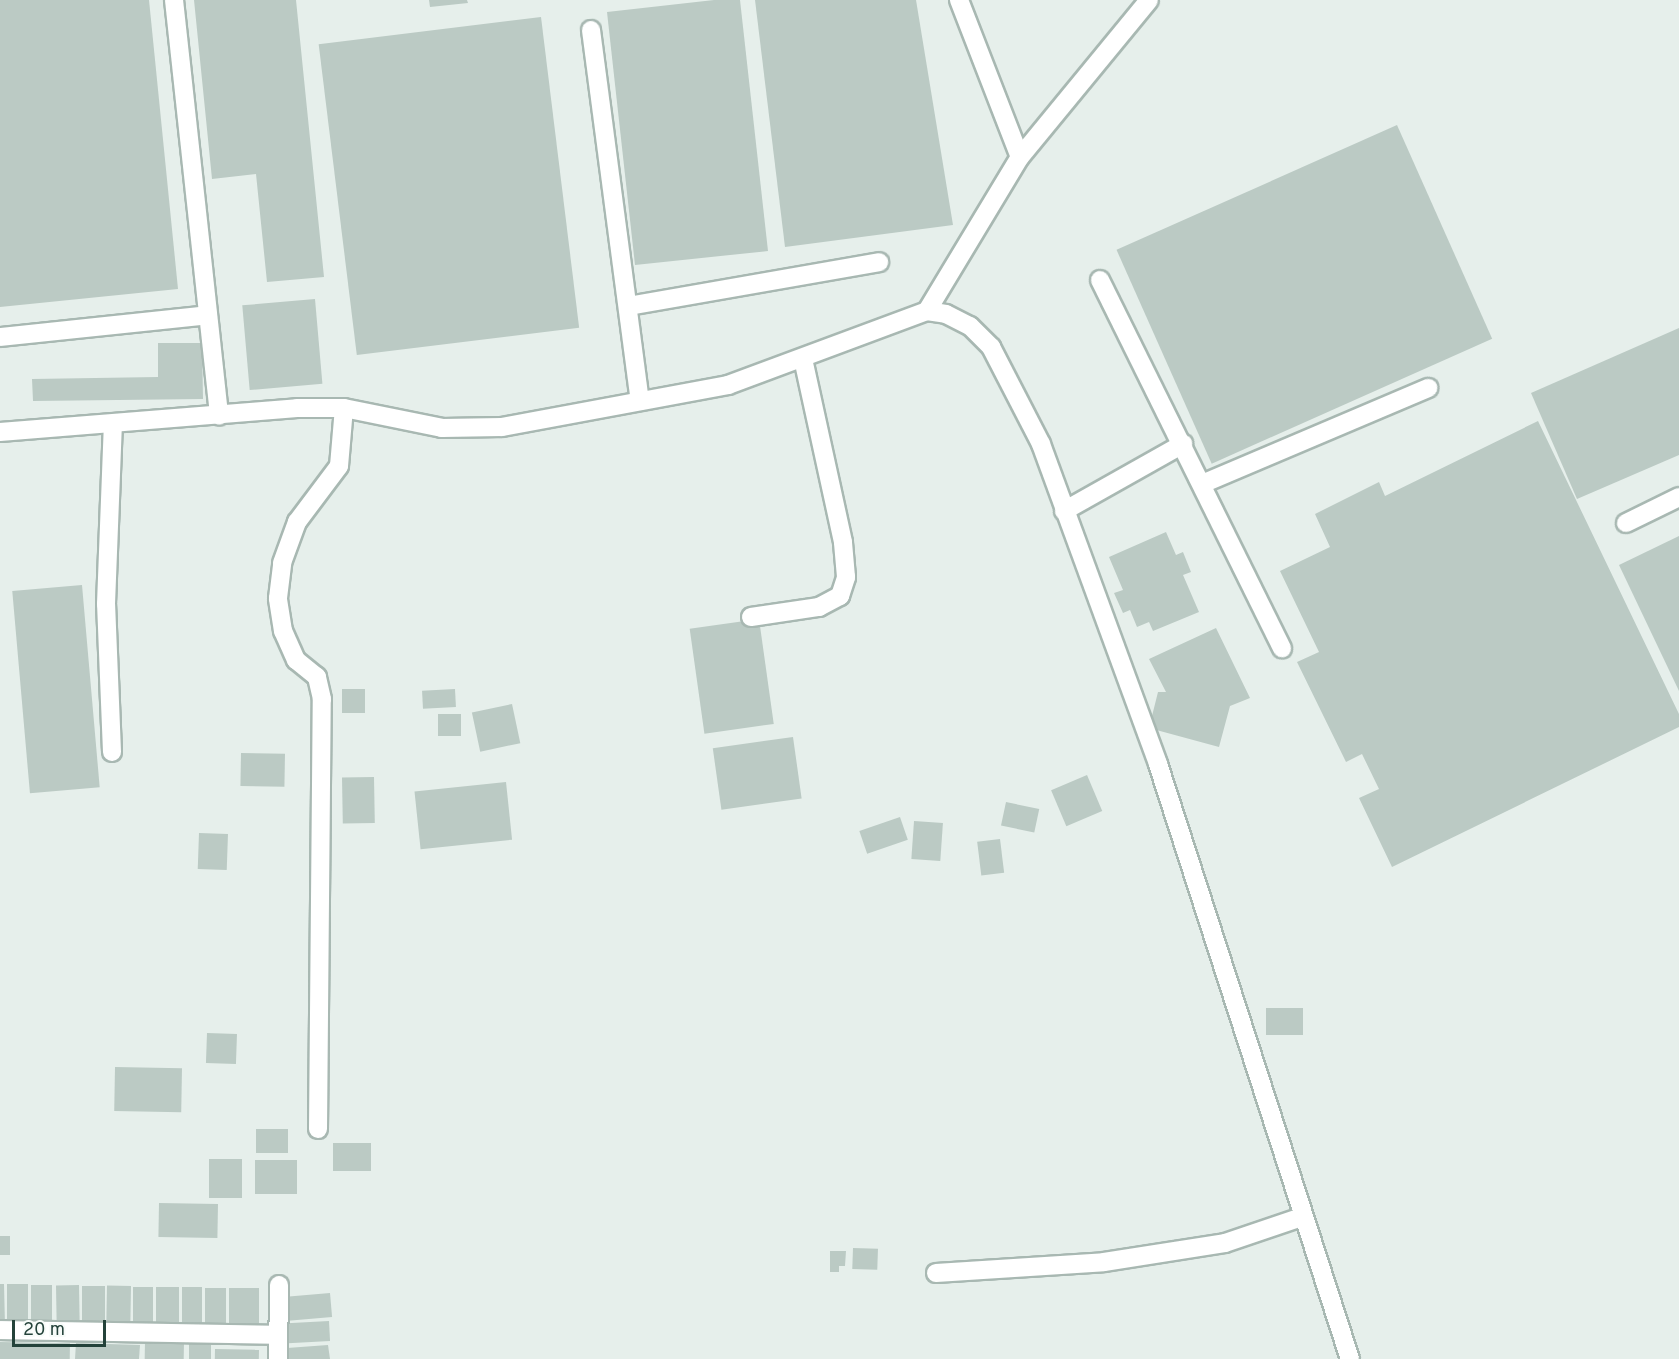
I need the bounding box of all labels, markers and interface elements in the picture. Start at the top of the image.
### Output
scale bar [15,1308,110,1346]
text: 20 m [23,1319,65,1342]

